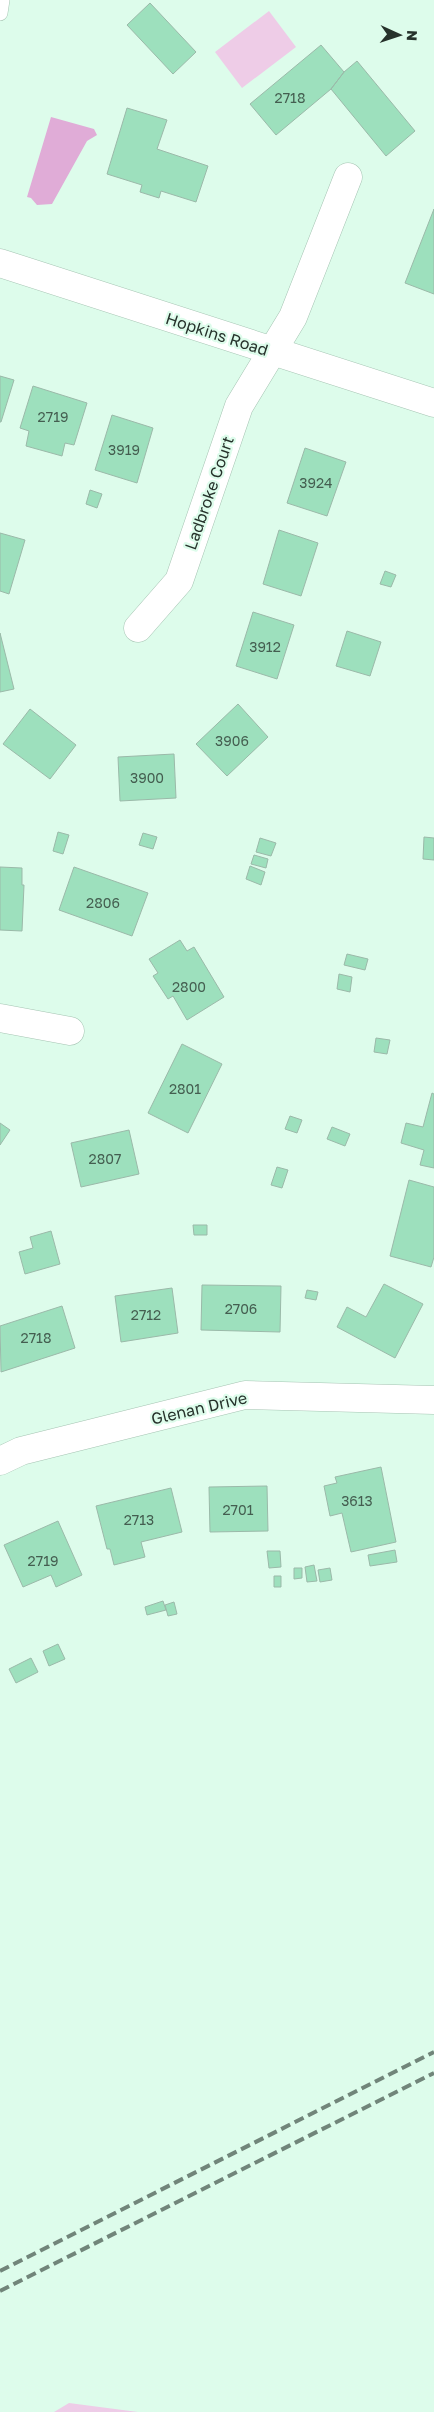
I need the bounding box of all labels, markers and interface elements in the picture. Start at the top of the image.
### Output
north arrow [374,10,424,60]
text: N [404,30,421,41]
house number: 2718 [275,89,305,106]
street label: Hopkins Road [163,308,271,360]
house number: 2719 [38,408,68,425]
street label: Ladbroke Court [180,434,238,552]
house number: 3919 [108,441,140,458]
house number: 3924 [299,474,333,491]
house number: 3912 [249,638,281,655]
house number: 3906 [215,732,249,749]
house number: 3900 [130,769,164,786]
house number: 2806 [86,894,120,911]
house number: 2800 [172,978,206,995]
house number: 2801 [169,1080,201,1097]
house number: 2807 [89,1150,121,1167]
house number: 2706 [225,1300,257,1317]
house number: 2712 [131,1306,161,1323]
house number: 2718 [21,1329,51,1346]
street label: Glenan Drive [149,1387,249,1429]
house number: 3613 [341,1492,373,1509]
house number: 2701 [222,1501,254,1518]
house number: 2713 [124,1511,154,1528]
house number: 2719 [28,1552,58,1569]

